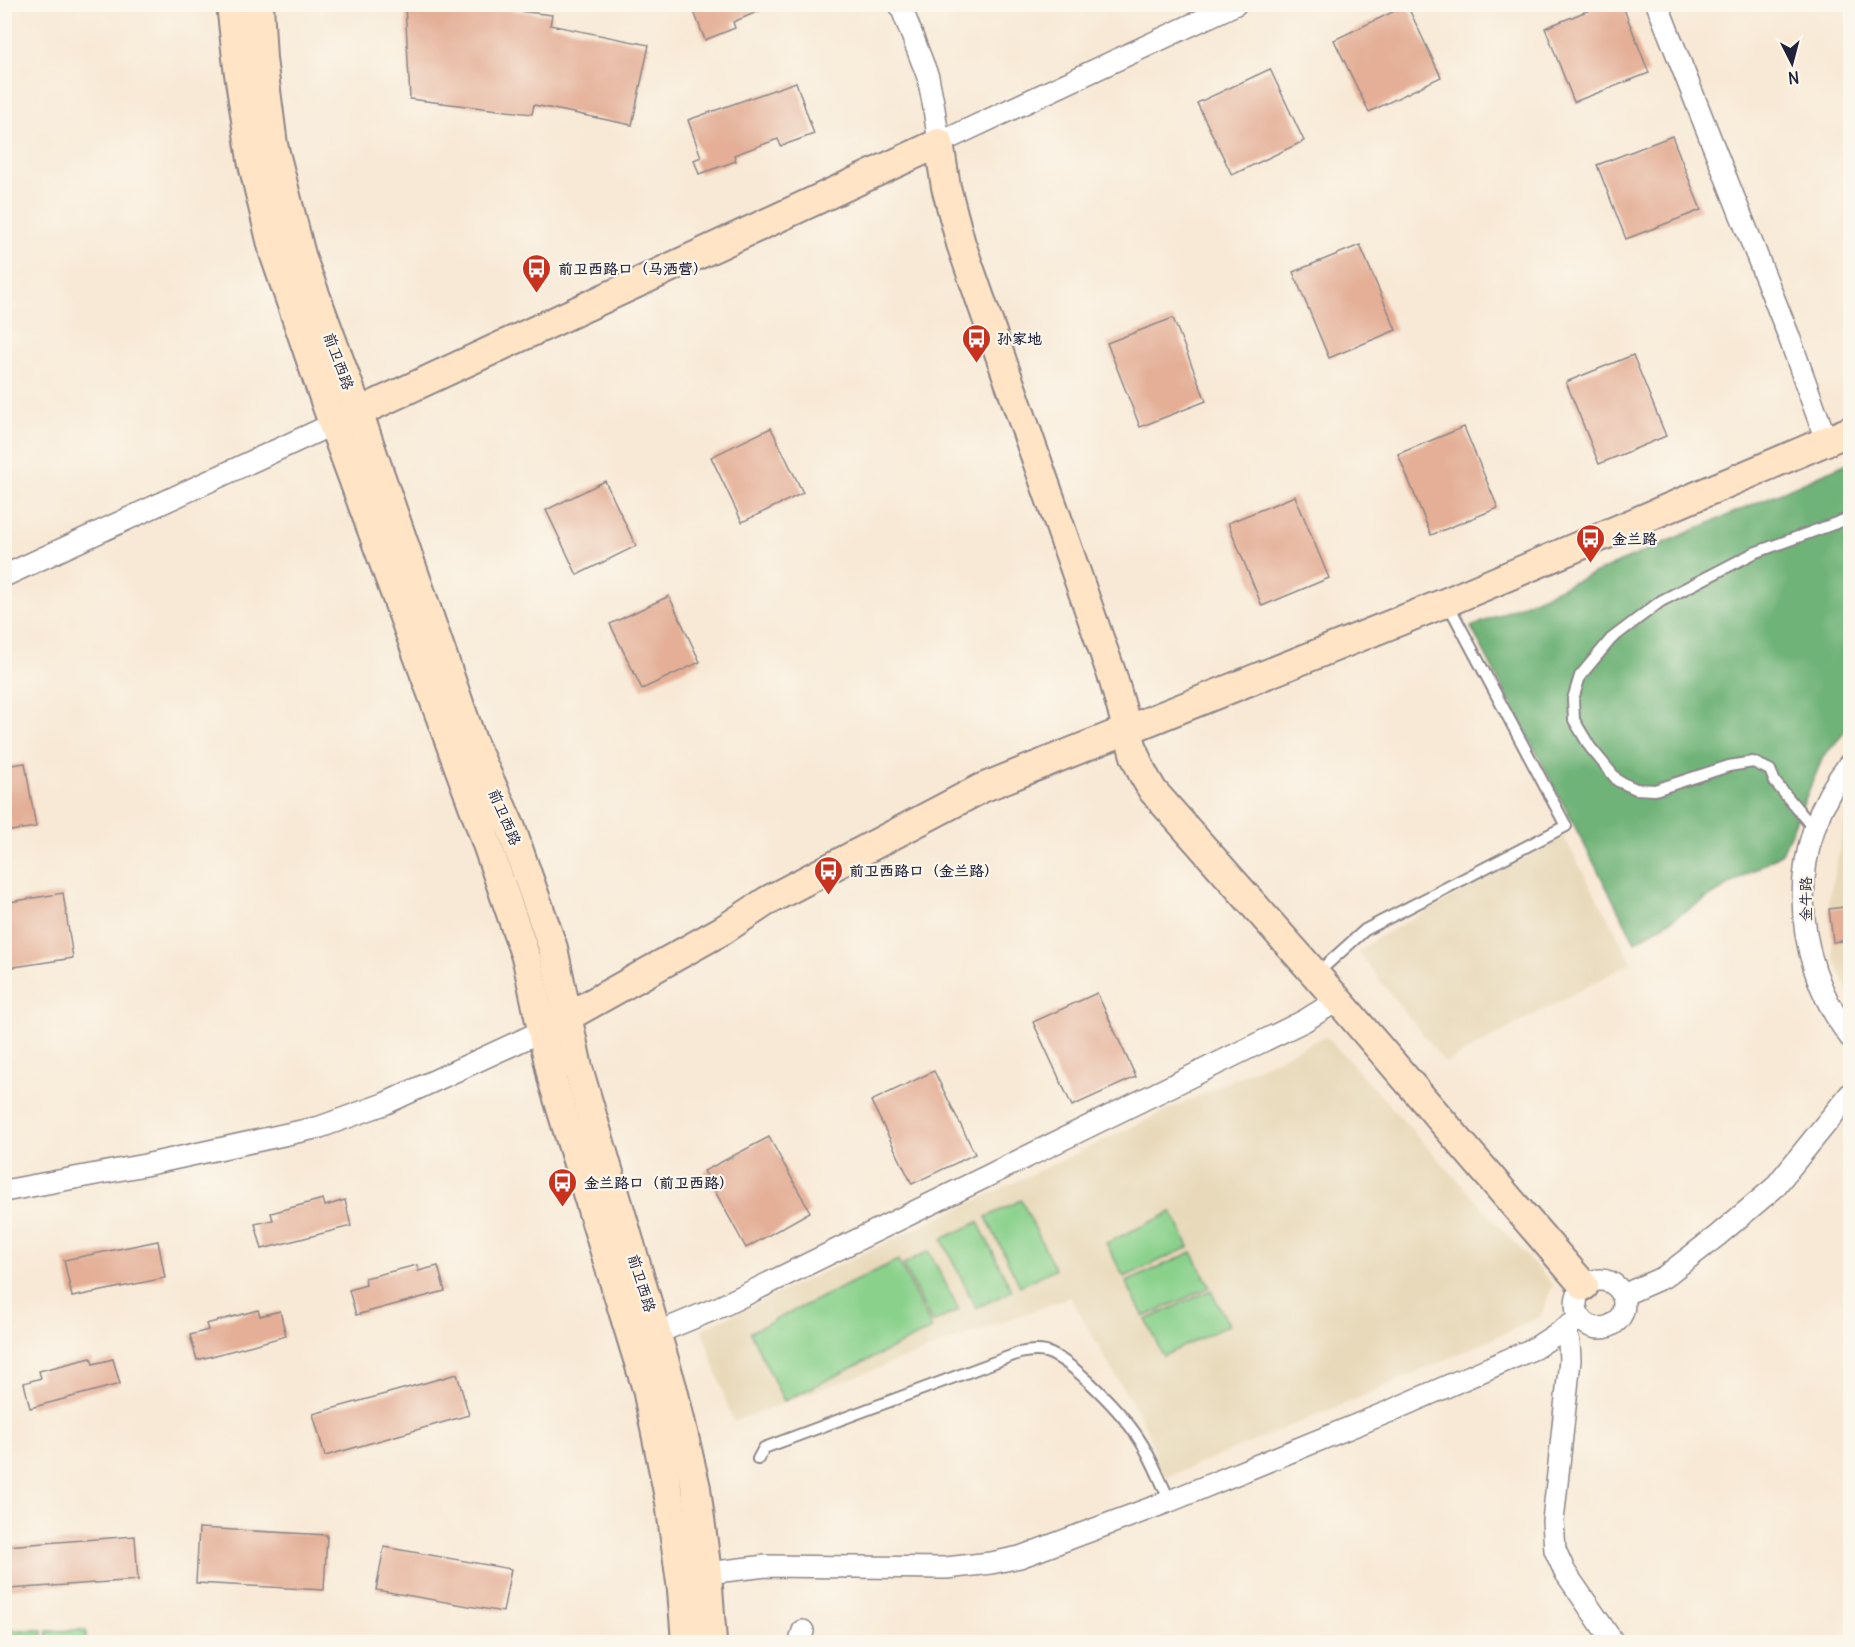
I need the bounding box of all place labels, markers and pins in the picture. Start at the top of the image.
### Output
bus stop icon: 前卫西路口（马洒营） [521,252,553,294]
place label: 前卫西路口（马洒营） [558,259,708,278]
bus stop icon: 孙家地 [960,322,992,364]
place label: 孙家地 [997,329,1042,348]
bus stop icon: 金兰路 [1575,522,1607,564]
place label: 金兰路 [1612,529,1657,548]
bus stop icon: 前卫西路口（金兰路） [812,854,844,896]
place label: 前卫西路口（金兰路） [849,861,999,880]
bus stop icon: 金兰路口（前卫西路） [547,1166,579,1208]
place label: 金兰路口（前卫西路） [584,1173,734,1192]

